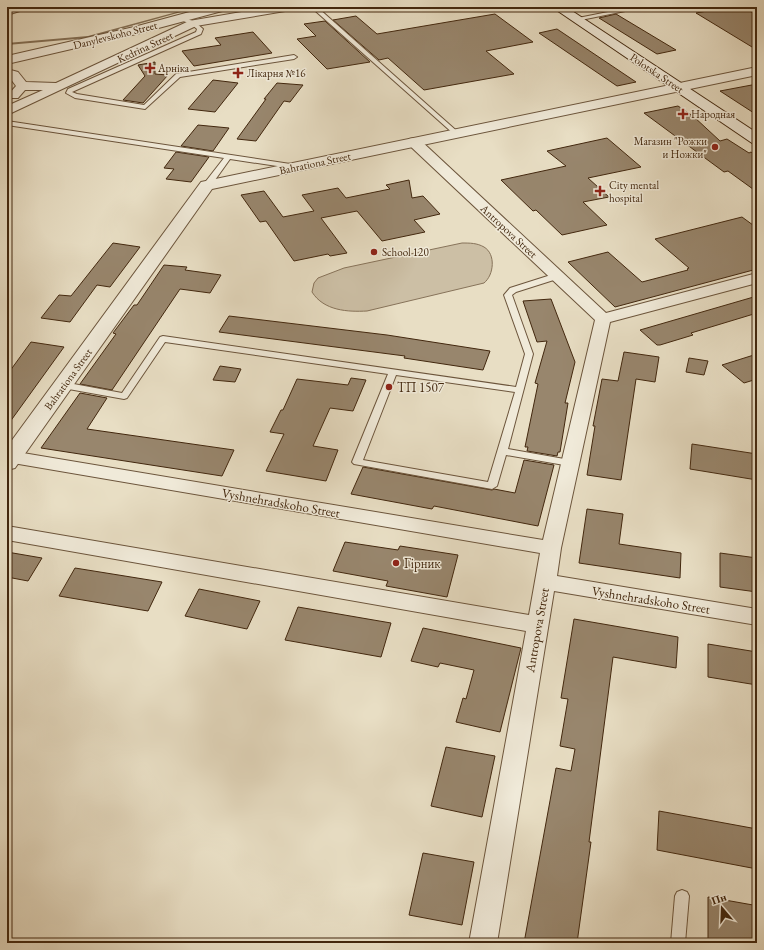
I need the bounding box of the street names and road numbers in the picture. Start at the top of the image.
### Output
street label: Danylevskoho Street [72,18,159,52]
street label: Kedrina Street [115,28,176,66]
street label: Polotska Street [627,50,687,96]
street label: Bahrationa Street [278,148,353,177]
street label: Antropova Street [477,201,541,261]
street label: Bahrationa Street [41,345,95,413]
street label: Vyshnehradskoho Street [221,484,341,522]
street label: Vyshnehradskoho Street [591,582,711,618]
street label: Antropova Street [521,586,553,675]

